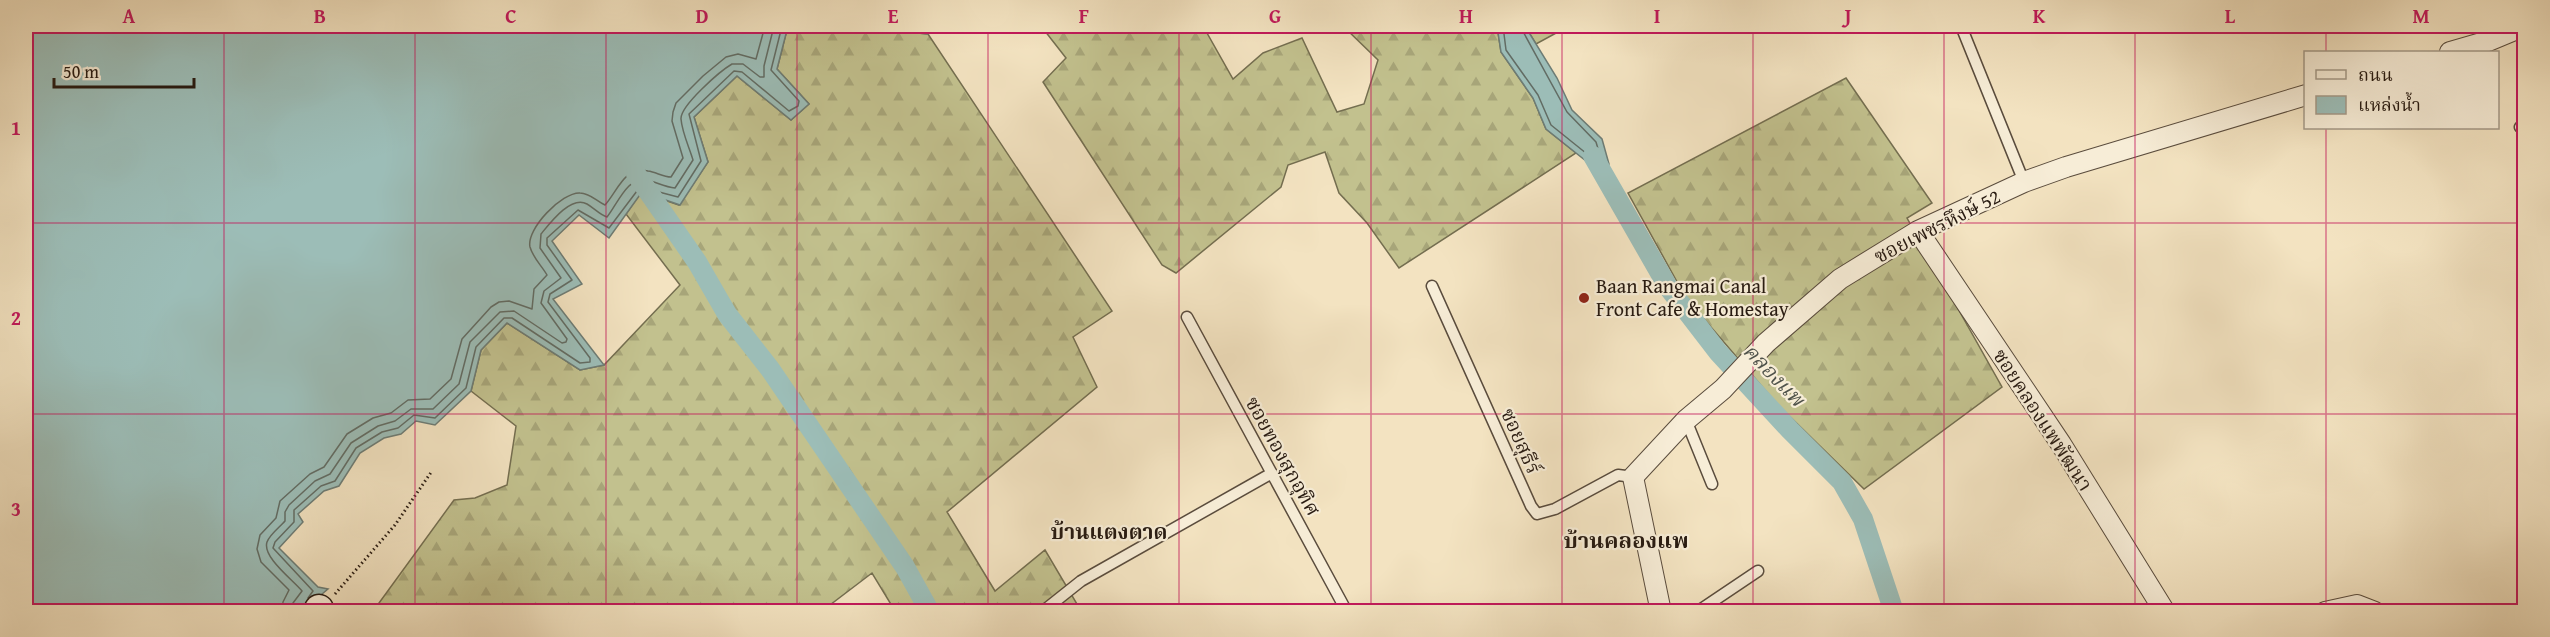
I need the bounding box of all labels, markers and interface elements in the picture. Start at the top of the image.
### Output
text: A [123,1,136,30]
text: B [314,1,326,30]
text: C [505,1,517,30]
text: D [695,1,709,30]
text: E [888,1,899,30]
text: F [1079,1,1089,30]
text: G [1269,1,1281,30]
text: H [1459,1,1473,30]
text: I [1654,1,1660,30]
text: J [1842,1,1852,30]
text: K [2033,1,2046,30]
text: L [2225,1,2236,30]
text: M [2412,1,2430,30]
scale bar [54,51,194,89]
legend [2304,51,2499,129]
text: 50 m [63,58,99,85]
text: ถนน [2358,61,2393,88]
text: แหล่งน้ำ [2358,91,2421,118]
text: 1 [11,113,21,142]
street label: ซอยเพชรหึงษ์ 52 [1868,181,2005,270]
place label: Baan Rangmai Canal Front Cafe & Homestay [1596,271,1789,323]
marker: Baan Rangmai Canal Front Cafe & Homestay [1577,291,1591,305]
text: 2 [11,303,21,332]
water label: คลองแพ [1736,336,1814,415]
street label: ซอยคลองแพพัฒนา [1986,343,2100,497]
street label: ซอยทองสุกอุทิศ [1239,391,1328,521]
street label: ซอยสุธีร์ [1494,403,1549,479]
text: 3 [11,494,21,523]
district label: บ้านแตงตาด [1050,516,1168,547]
district label: บ้านคลองแพ [1563,524,1689,556]

